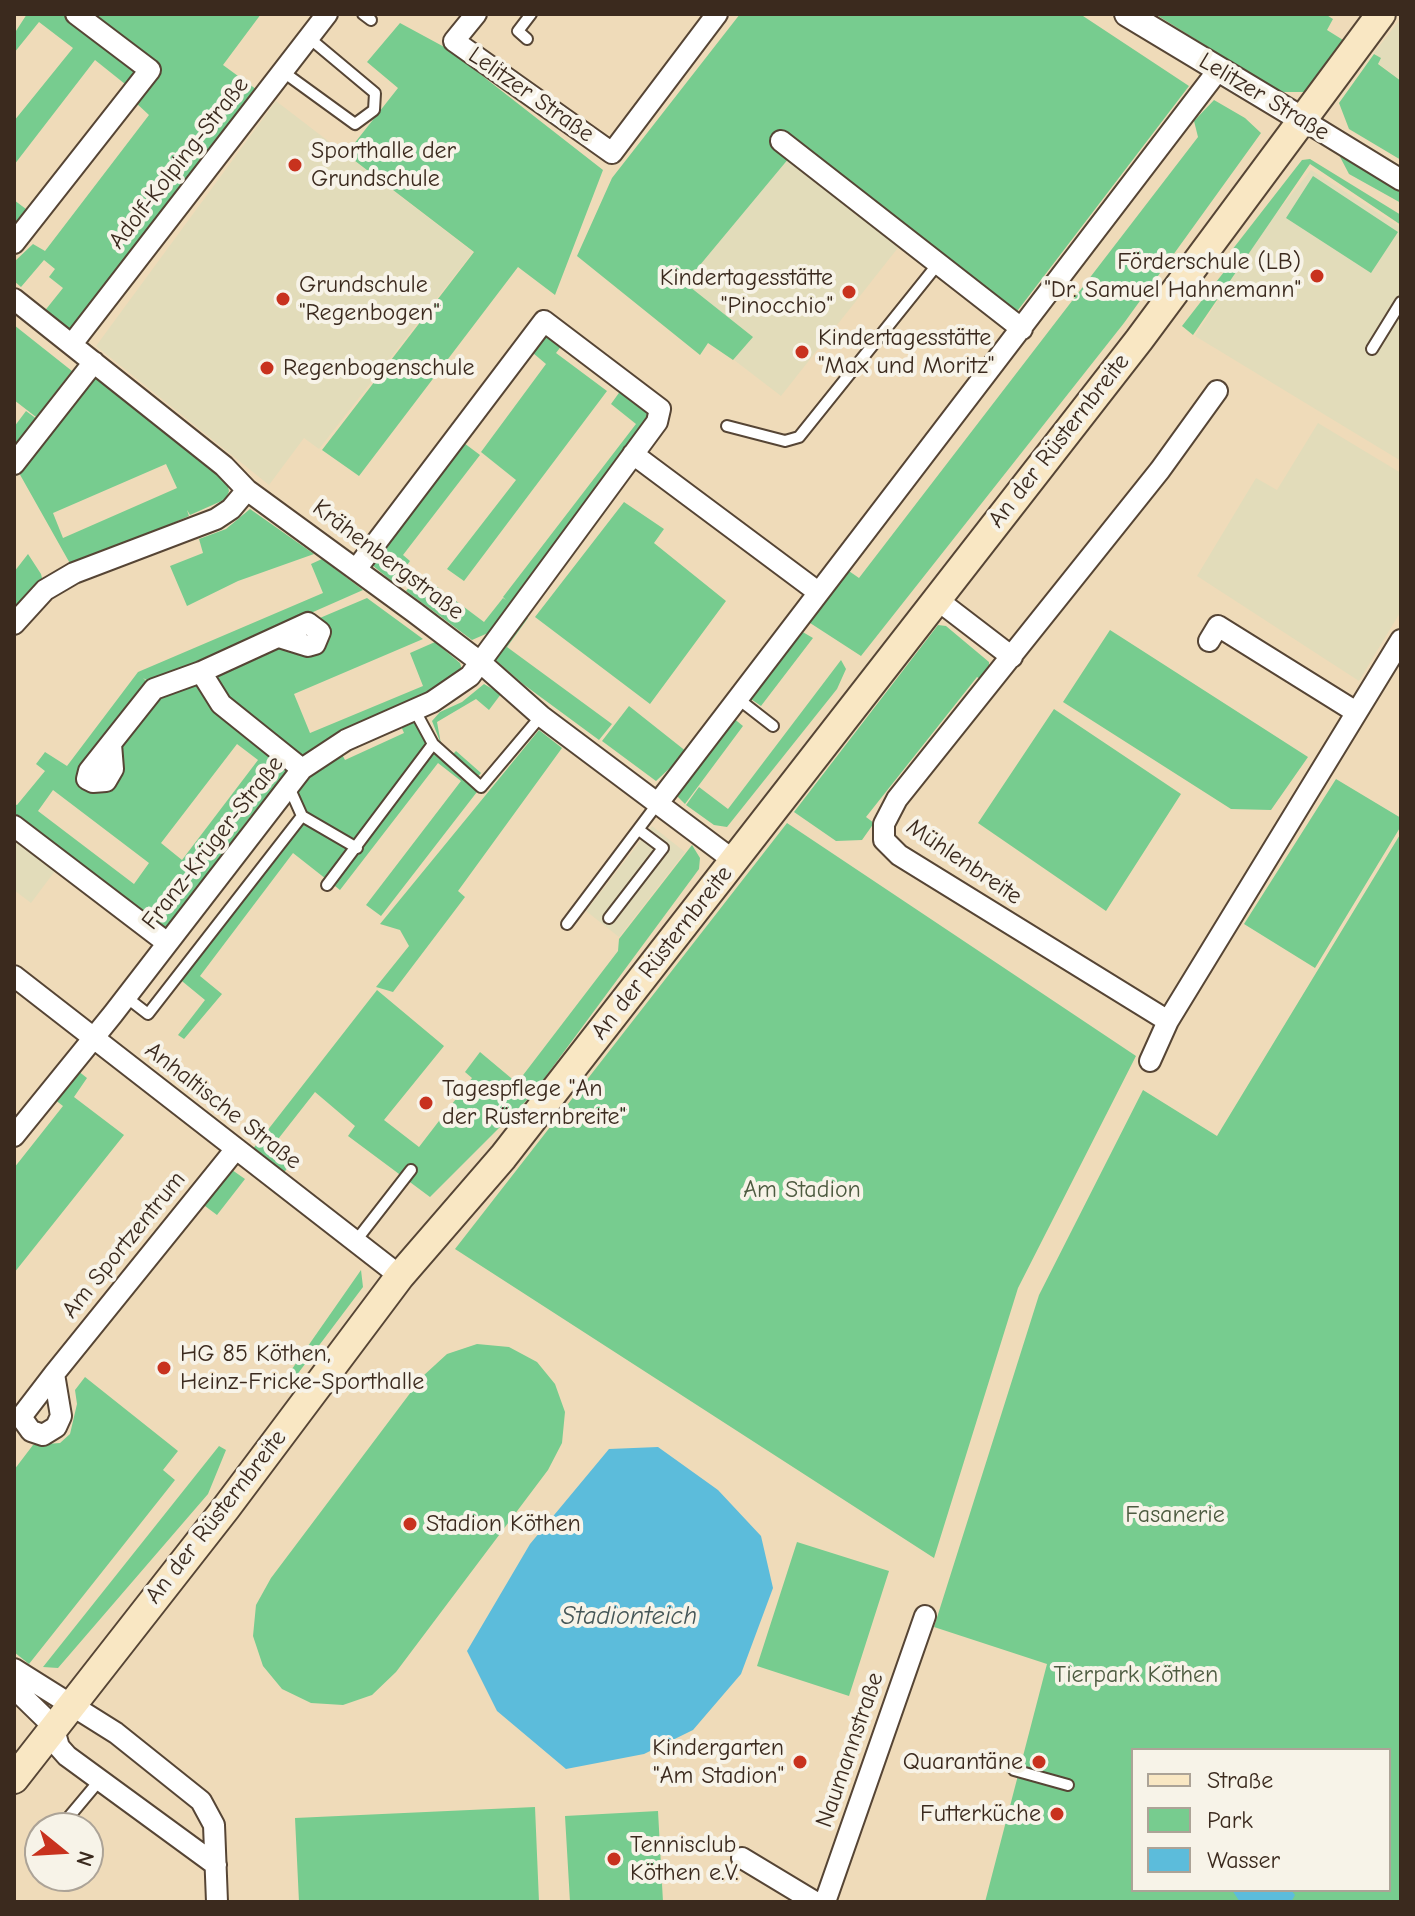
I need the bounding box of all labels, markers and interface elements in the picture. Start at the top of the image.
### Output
street label: Lelitzer Straße [463,41,599,149]
street label: Lelitzer Straße [1194,47,1334,147]
street label: Adolf-Kolping-Straße [103,71,255,255]
place label: Sporthalle der Grundschule [311,137,456,193]
marker: Sporthalle der Grundschule [286,156,304,174]
place label: Förderschule (LB) "Dr. Samuel Hahnemann" [1044,248,1301,304]
place label: Kindertagesstätte "Pinocchio" [660,264,833,320]
marker: Förderschule (LB) "Dr. Samuel Hahnemann" [1308,267,1326,285]
place label: Grundschule "Regenbogen" [299,271,440,327]
marker: Kindertagesstätte "Pinocchio" [840,283,858,301]
marker: Grundschule "Regenbogen" [274,290,292,308]
place label: Kindertagesstätte "Max und Moritz" [818,324,994,380]
marker: Kindertagesstätte "Max und Moritz" [793,343,811,361]
street label: An der Rüsternbreite [982,348,1136,534]
place label: Regenbogenschule [283,354,474,382]
marker: Regenbogenschule [258,359,276,377]
street label: Krähenbergstraße [307,494,469,626]
street label: Franz-Krüger-Straße [136,750,290,936]
street label: Mühlenbreite [901,813,1027,911]
street label: An der Rüsternbreite [585,860,739,1046]
street label: Anhaltische Straße [139,1036,307,1176]
place label: Tagespflege "An der Rüsternbreite" [442,1075,626,1131]
marker: Tagespflege "An der Rüsternbreite" [417,1094,435,1112]
street label: Am Sportzentrum [56,1166,192,1324]
park label: Am Stadion [743,1176,861,1204]
place label: HG 85 Köthen, Heinz-Fricke-Sporthalle [180,1340,424,1396]
marker: HG 85 Köthen, Heinz-Fricke-Sporthalle [155,1359,173,1377]
street label: An der Rüsternbreite [139,1424,293,1610]
park label: Fasanerie [1125,1501,1225,1529]
place label: Stadion Köthen [426,1510,581,1538]
marker: Stadion Köthen [401,1515,419,1533]
water label: Stadionteich [561,1601,697,1633]
park label: Tierpark Köthen [1054,1661,1218,1689]
street label: Naumannstraße [810,1669,890,1831]
place label: Kindergarten "Am Stadion" [652,1734,784,1790]
place label: Quarantäne [903,1748,1023,1776]
legend [1131,1748,1391,1892]
marker: Kindergarten "Am Stadion" [791,1753,809,1771]
marker: Quarantäne [1030,1753,1048,1771]
text: Straße [1207,1766,1273,1794]
place label: Futterküche [920,1800,1041,1828]
marker: Futterküche [1048,1805,1066,1823]
text: Park [1207,1806,1253,1834]
north arrow [24,1812,104,1892]
place label: Tennisclub Köthen e.V. [630,1831,739,1887]
text: Wasser [1207,1846,1280,1874]
text: N [70,1848,100,1870]
marker: Tennisclub Köthen e.V. [605,1850,623,1868]

